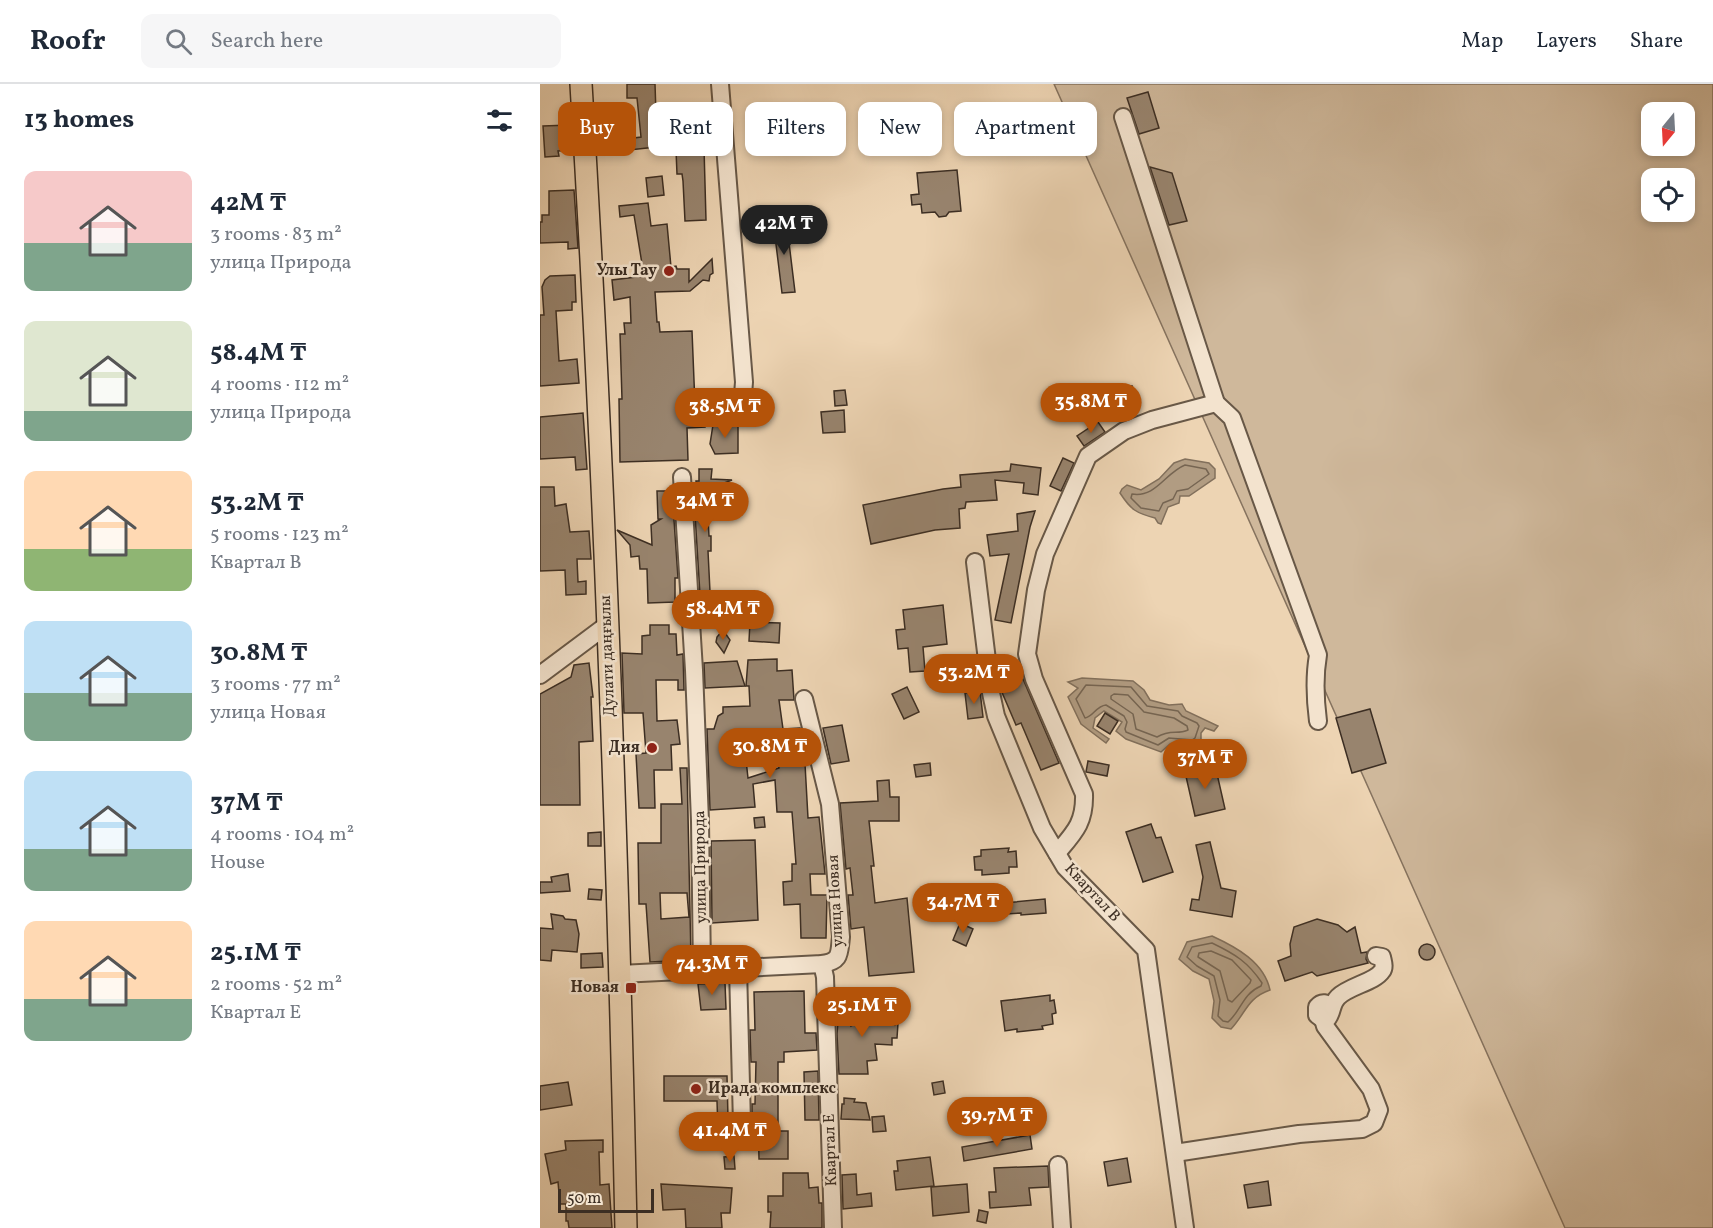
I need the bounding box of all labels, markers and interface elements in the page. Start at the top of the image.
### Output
search box [141,14,561,68]
text: Roofr [30,22,105,61]
icon: search [162,25,195,58]
text: Search here [210,26,323,57]
text: Map [1461,27,1503,56]
text: Layers [1536,27,1597,56]
text: Share [1630,27,1683,56]
text: 13 homes [24,102,134,138]
chip: Buy [558,102,636,156]
chip: Rent [648,102,733,156]
chip: Filters [745,102,846,156]
chip: New [858,102,942,156]
chip: Apartment [954,102,1097,156]
north arrow [1641,102,1695,156]
map controls [1641,102,1695,222]
icon: filters [483,104,516,137]
button: locate [1641,168,1695,222]
text: 42M ₸ [210,185,287,221]
icon: home [72,195,144,267]
pin: 42M ₸ [742,205,826,256]
text: 42M ₸ [755,210,813,238]
text: 3 rooms · 83 m² [210,221,342,249]
text: улица Природа [210,249,352,277]
place label: Улы Тау [596,260,657,282]
marker: Улы Тау [662,264,676,278]
text: 58.4M ₸ [210,335,307,371]
icon: home [72,345,144,417]
text: 4 rooms · 112 m² [210,371,349,399]
pin: 35.8M ₸ [1036,383,1146,434]
pin: 38.5M ₸ [670,388,780,439]
text: 35.8M ₸ [1055,388,1127,416]
text: 38.5M ₸ [689,393,761,421]
text: улица Природа [210,399,352,427]
pin: 34M ₸ [663,482,747,533]
text: 53.2M ₸ [210,485,304,521]
text: 34M ₸ [676,487,734,515]
icon: home [72,495,144,567]
text: 5 rooms · 123 m² [210,521,349,549]
text: Квартал В [210,549,302,577]
pin: 58.4M ₸ [668,590,778,641]
street label: Дулати даңғылы [595,595,621,717]
text: 58.4M ₸ [686,595,760,623]
text: 30.8M ₸ [210,635,308,671]
icon: home [72,645,144,717]
pin: 53.2M ₸ [919,654,1029,705]
text: 53.2M ₸ [938,659,1010,687]
text: 3 rooms · 77 m² [210,671,341,699]
text: улица Новая [210,699,326,727]
pin: 30.8M ₸ [715,728,825,779]
text: 30.8M ₸ [732,733,808,761]
place label: Дия [608,737,640,759]
pin: 37M ₸ [1163,739,1247,790]
marker: Дия [645,741,659,755]
text: 37M ₸ [1177,744,1233,772]
text: 37M ₸ [210,785,283,821]
icon: home [72,795,144,867]
street label: улица Природа [689,810,713,924]
text: 4 rooms · 104 m² [210,821,354,849]
text: House [210,849,265,877]
street label: улица Новая [823,854,849,948]
street label: Квартал В [1059,859,1125,927]
pin: 34.7M ₸ [908,883,1018,934]
text: 34.7M ₸ [926,888,1000,916]
text: 25.1M ₸ [210,935,301,971]
icon: home [72,945,144,1017]
pin: 74.3M ₸ [657,945,767,996]
text: 74.3M ₸ [676,950,748,978]
text: 2 rooms · 52 m² [210,971,342,999]
place label: Новая [570,977,619,999]
marker: Новая [624,981,638,995]
pin: 25.1M ₸ [807,987,917,1038]
text: 25.1M ₸ [827,992,897,1020]
text: Квартал Е [210,999,301,1027]
place label: Ирада комплекс [708,1078,837,1100]
marker: Ирада комплекс [689,1082,703,1096]
pin: 39.7M ₸ [942,1097,1052,1148]
text: 39.7M ₸ [961,1102,1033,1130]
pin: 41.4M ₸ [675,1112,785,1163]
street label: Квартал Е [819,1113,843,1187]
text: 41.4M ₸ [693,1117,767,1145]
scale bar [558,1186,654,1214]
text: 50 m [567,1188,601,1210]

